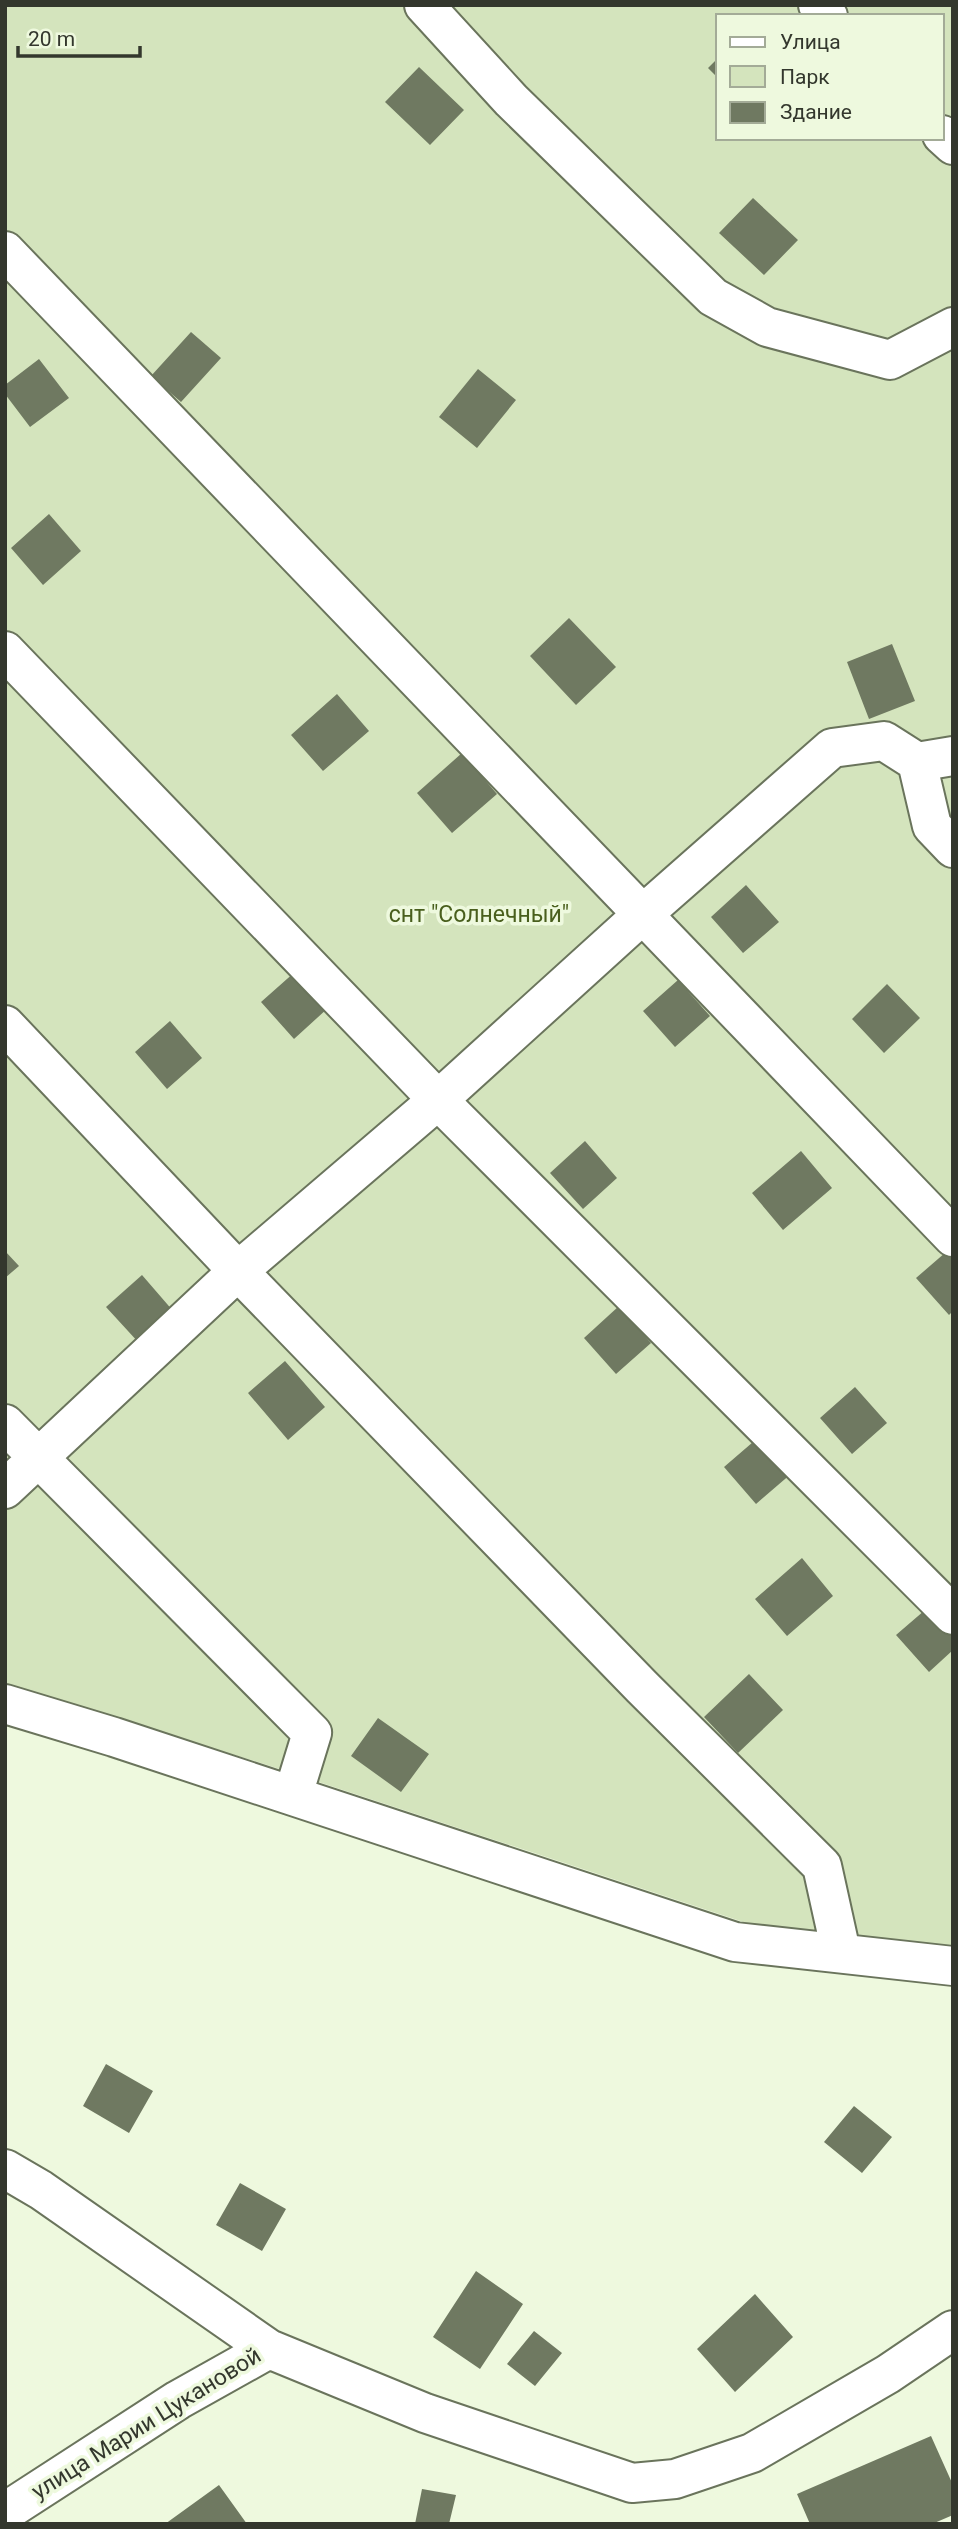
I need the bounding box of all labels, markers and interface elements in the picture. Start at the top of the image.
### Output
scale bar [18,14,140,58]
legend [716,14,944,140]
text: 20 m [28,27,75,51]
text: Улица [780,30,841,54]
text: Парк [780,65,830,89]
text: Здание [780,100,852,124]
park label: снт "Солнечный" [389,901,569,928]
street label: улица Марии Цукановой [27,2342,266,2505]

